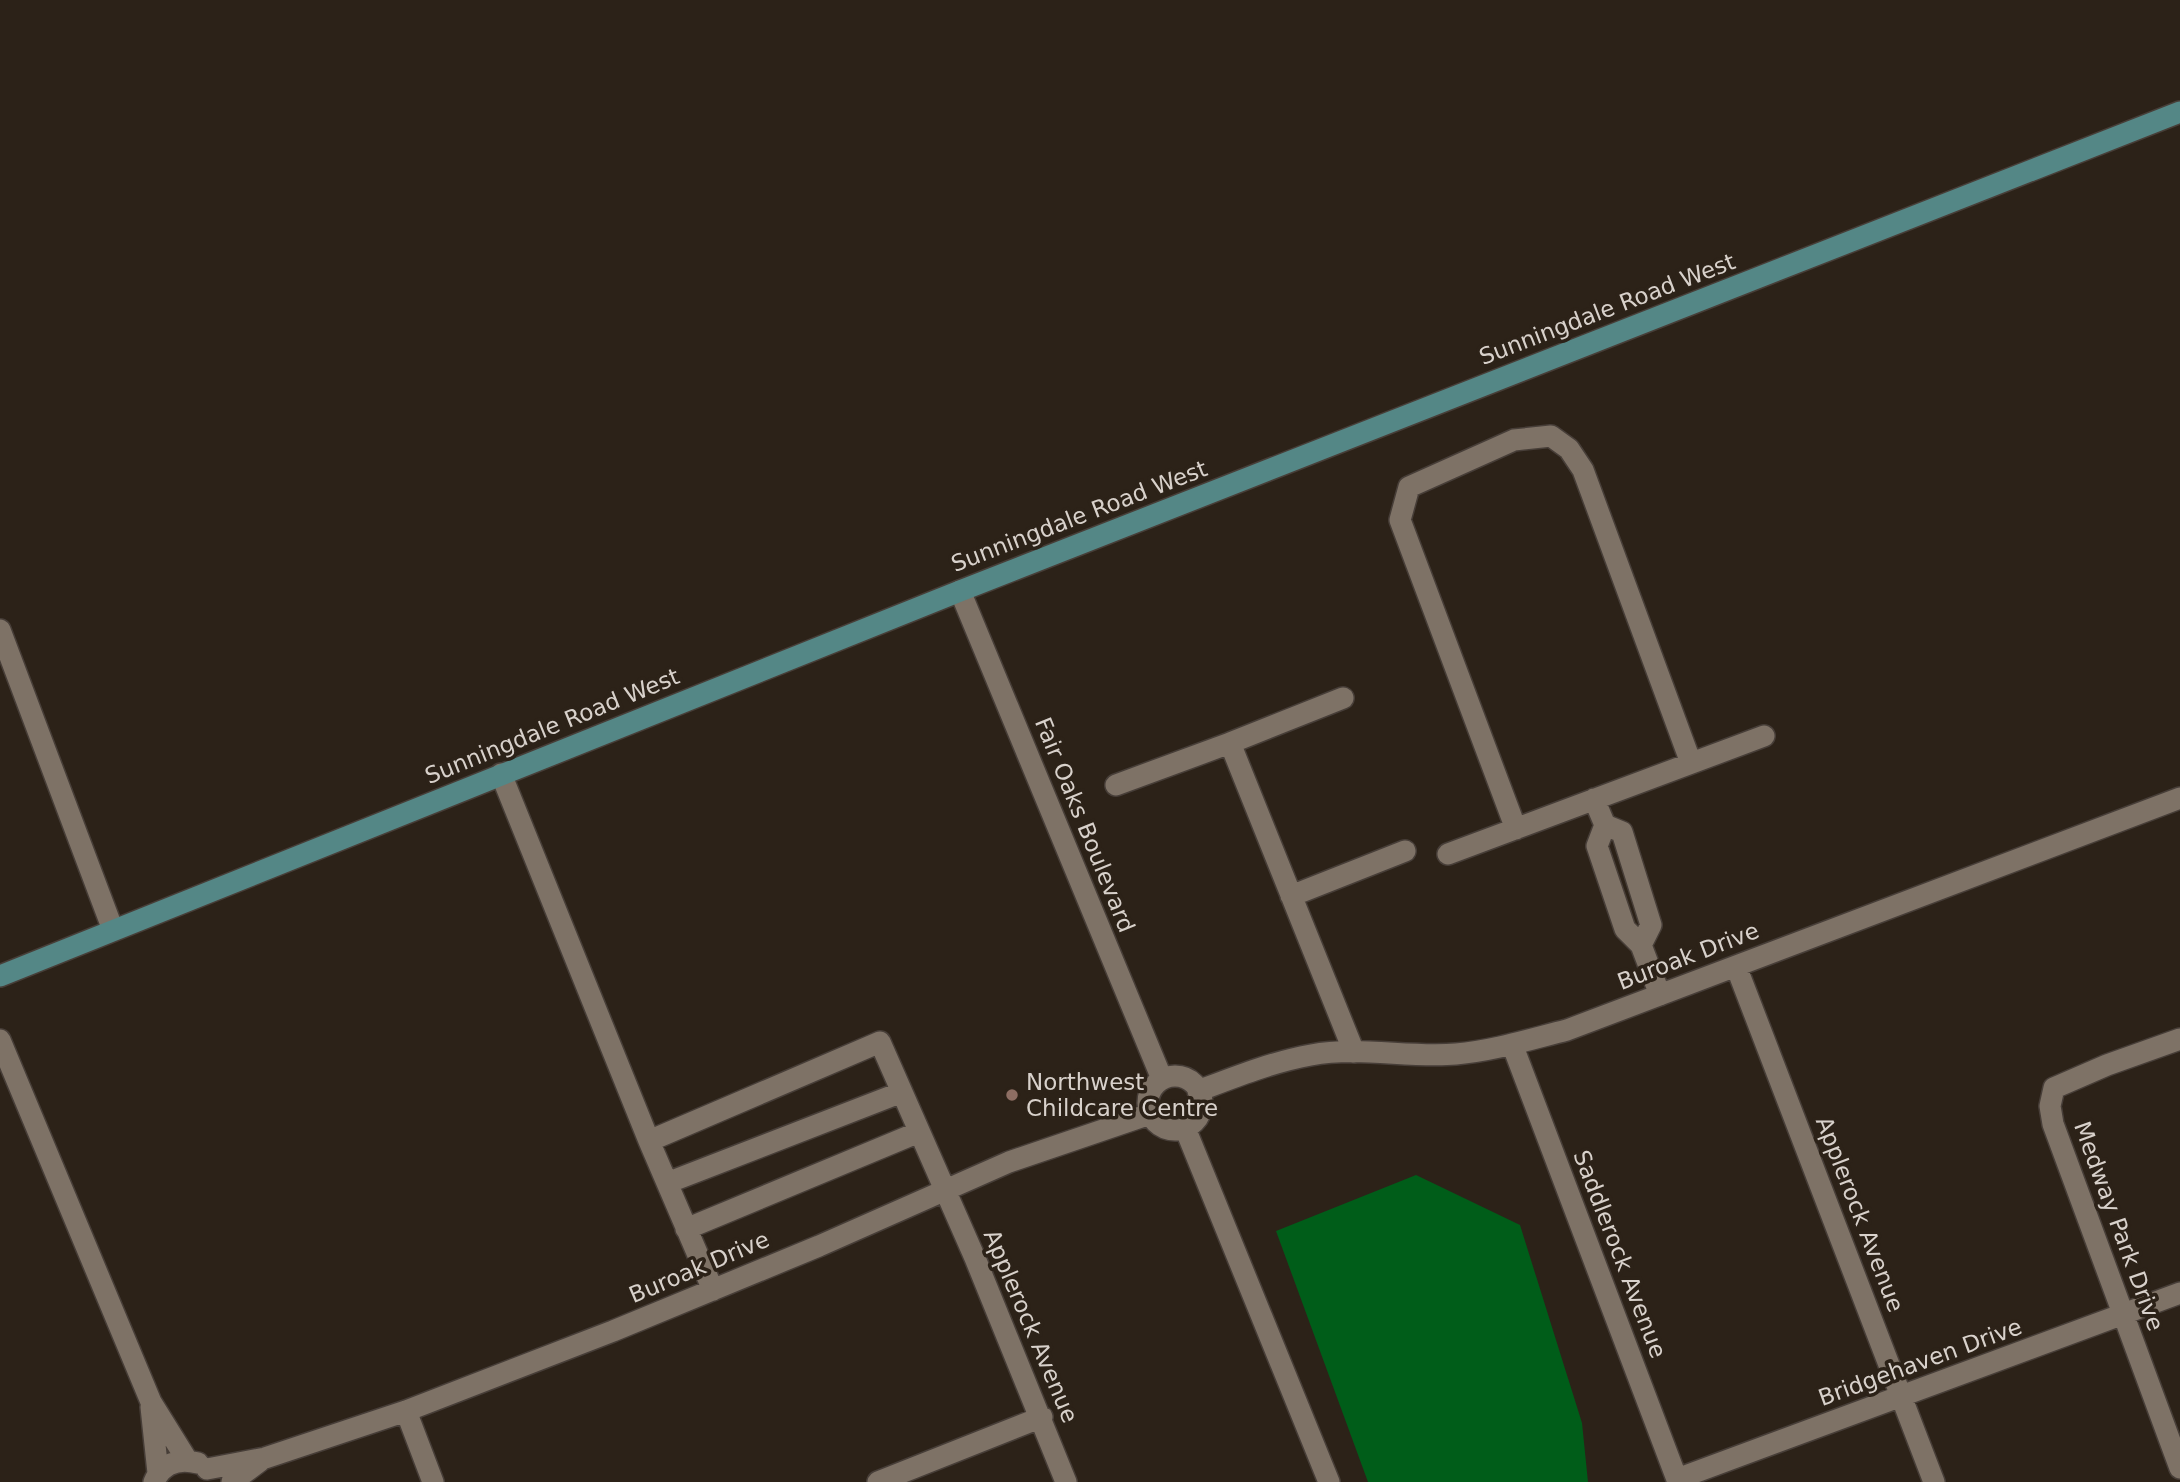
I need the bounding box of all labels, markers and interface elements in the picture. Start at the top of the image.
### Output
street label: Sunningdale Road West [1475,248,1739,370]
street label: Sunningdale Road West [947,455,1211,577]
street label: Sunningdale Road West [421,663,683,789]
street label: Fair Oaks Boulevard [1030,714,1140,936]
street label: Buroak Drive [1614,917,1762,995]
place label: Northwest Childcare Centre [1026,1069,1218,1121]
marker: Northwest Childcare Centre [1004,1087,1020,1103]
street label: Applerock Avenue [1811,1113,1909,1315]
street label: Medway Park Drive [2069,1118,2169,1334]
street label: Saddlerock Avenue [1568,1147,1672,1361]
street label: Buroak Drive [625,1226,773,1308]
street label: Applerock Avenue [979,1226,1083,1426]
street label: Bridgehaven Drive [1815,1313,2025,1411]

